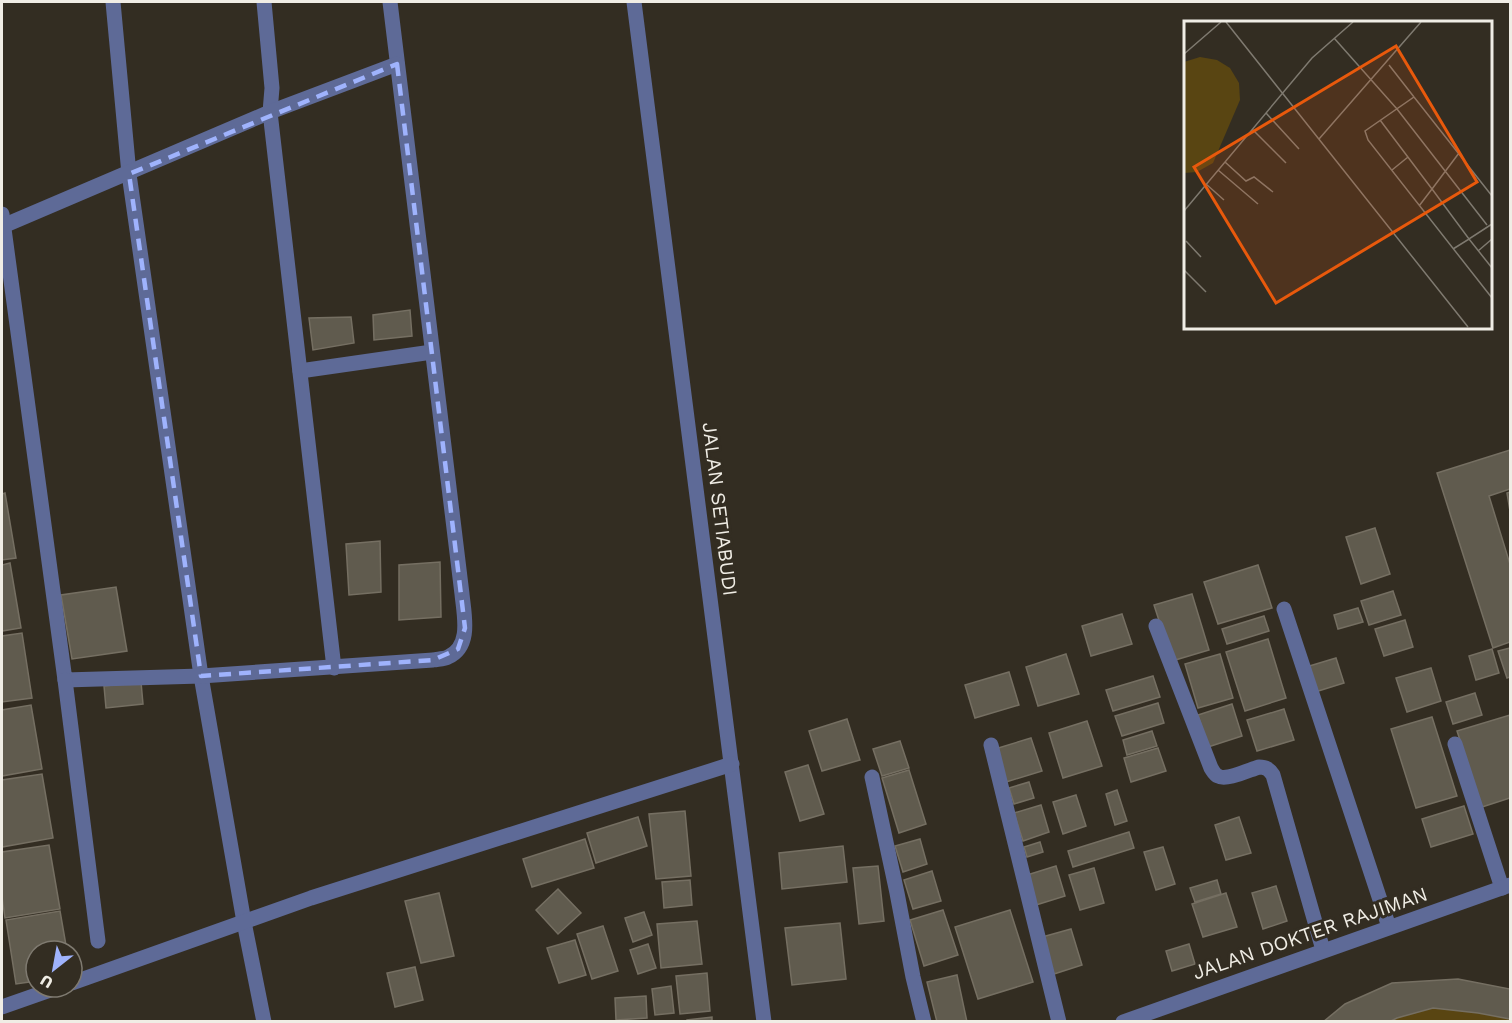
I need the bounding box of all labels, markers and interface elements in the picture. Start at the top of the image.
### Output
inset map [1184,21,1491,328]
street label: JALAN SETIABUDI [697,421,743,597]
street label: JALAN DOKTER RAJIMAN [1189,881,1431,985]
north arrow [24,939,84,999]
text: U [37,970,56,993]

